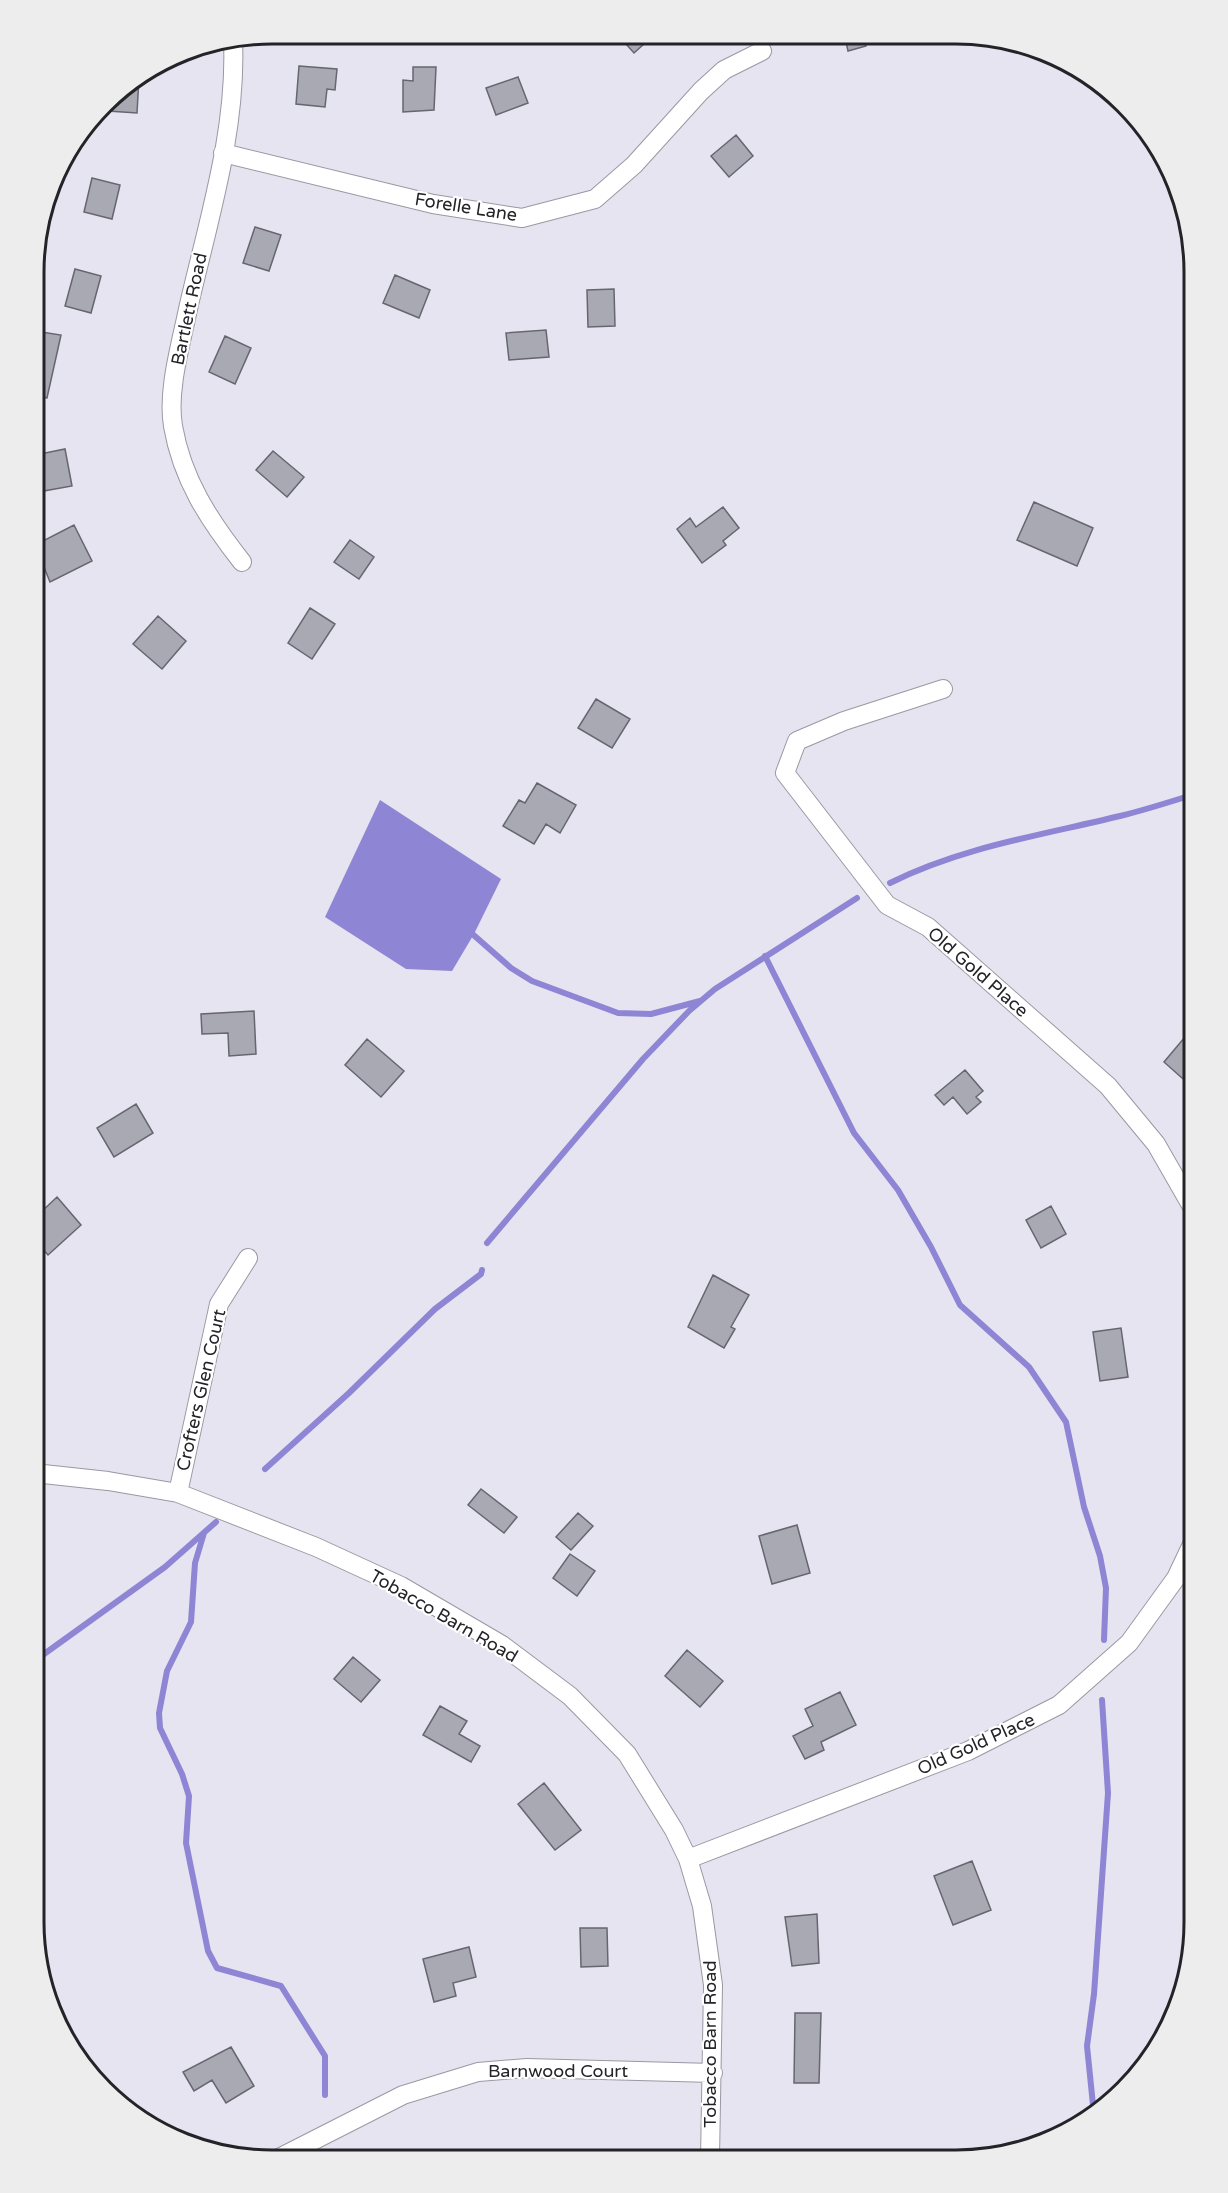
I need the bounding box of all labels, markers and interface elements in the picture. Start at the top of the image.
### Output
street label: Forelle Lane [413,188,519,226]
street label: Bartlett Road [166,251,212,367]
street label: Old Gold Place [923,922,1033,1022]
street label: Crofters Glen Court [172,1307,230,1473]
street label: Tobacco Barn Road [366,1565,522,1667]
street label: Old Gold Place [914,1708,1038,1780]
street label: Tobacco Barn Road [699,1960,721,2128]
street label: Barnwood Court [488,2060,628,2082]

